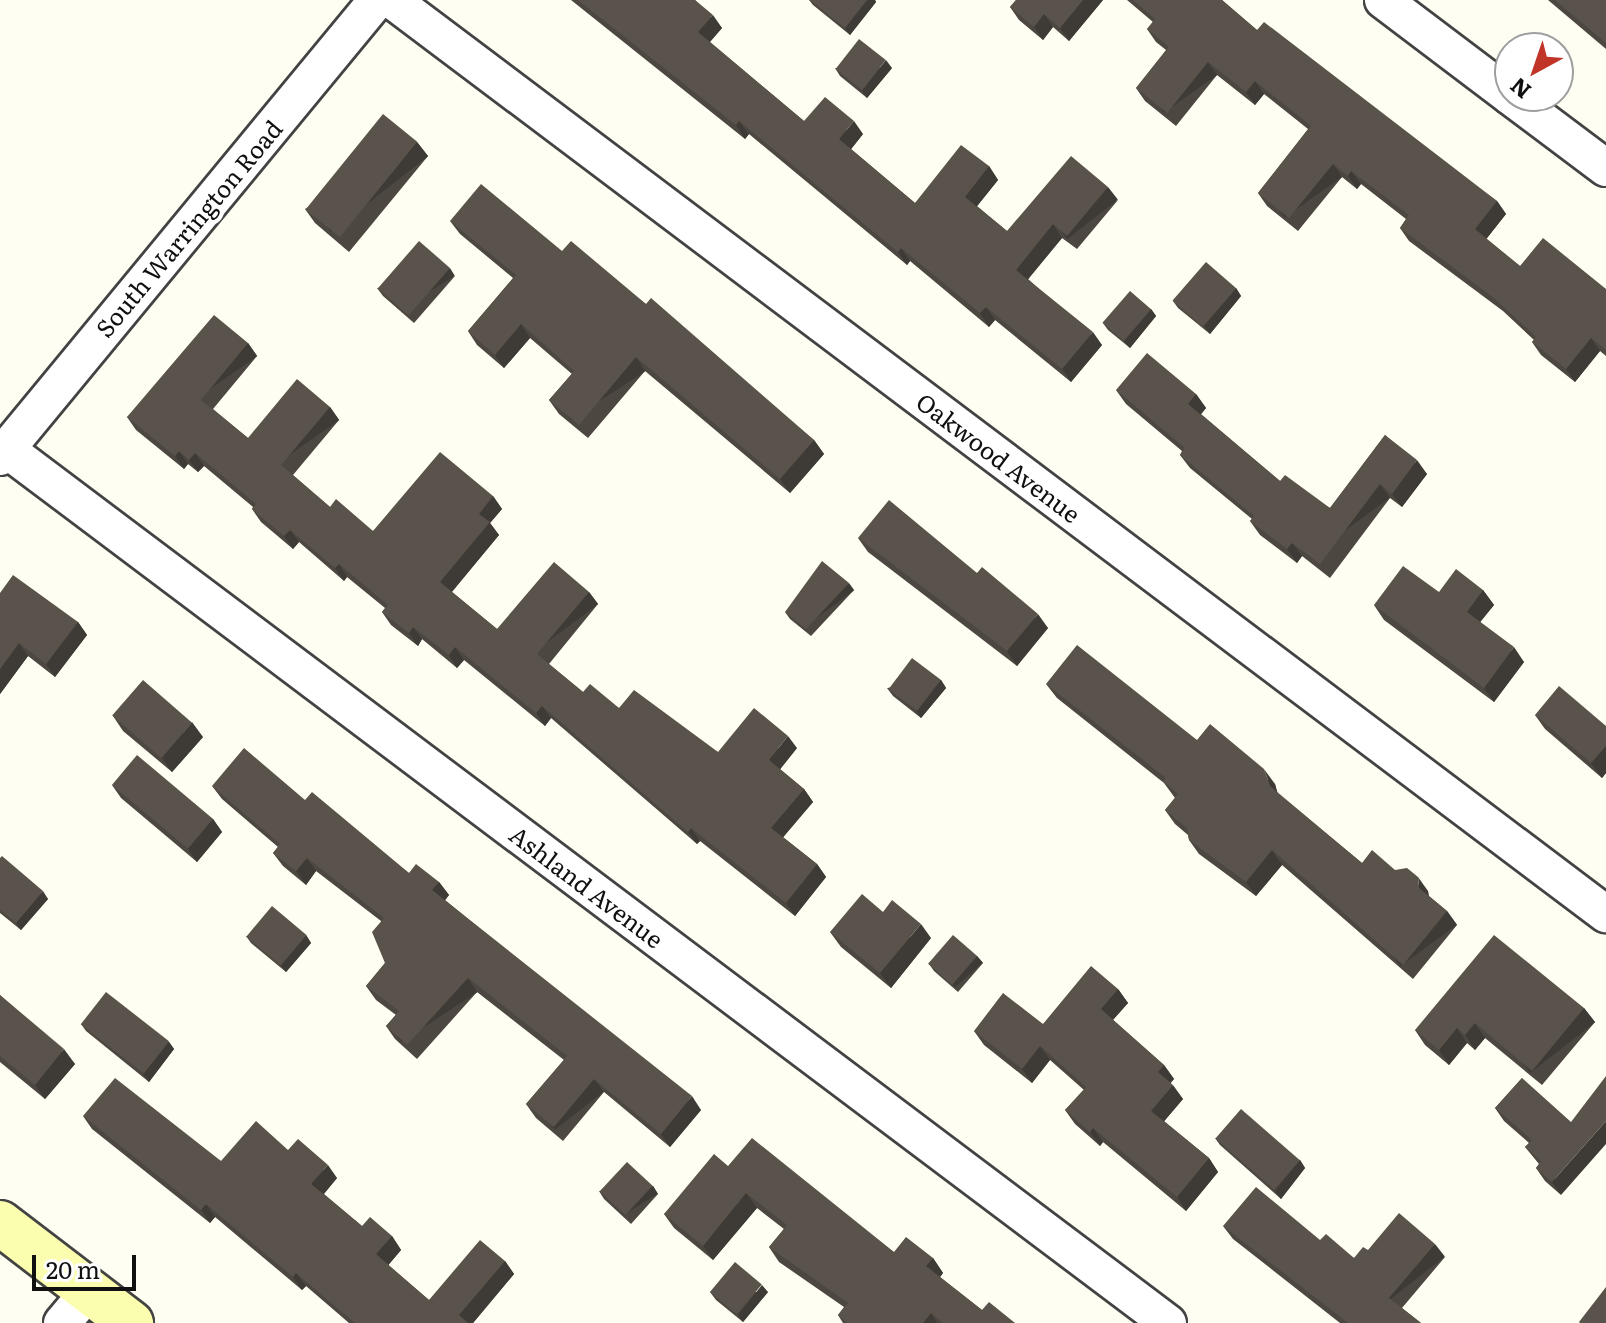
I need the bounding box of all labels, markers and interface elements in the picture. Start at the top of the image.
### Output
north arrow [1494,32,1574,112]
text: N [1502,71,1537,108]
street label: South Warrington Road [89,114,287,342]
street label: Oakwood Avenue [911,386,1087,528]
street label: Ashland Avenue [505,819,669,953]
scale bar [36,1239,140,1289]
text: 20 m [46,1251,100,1286]

